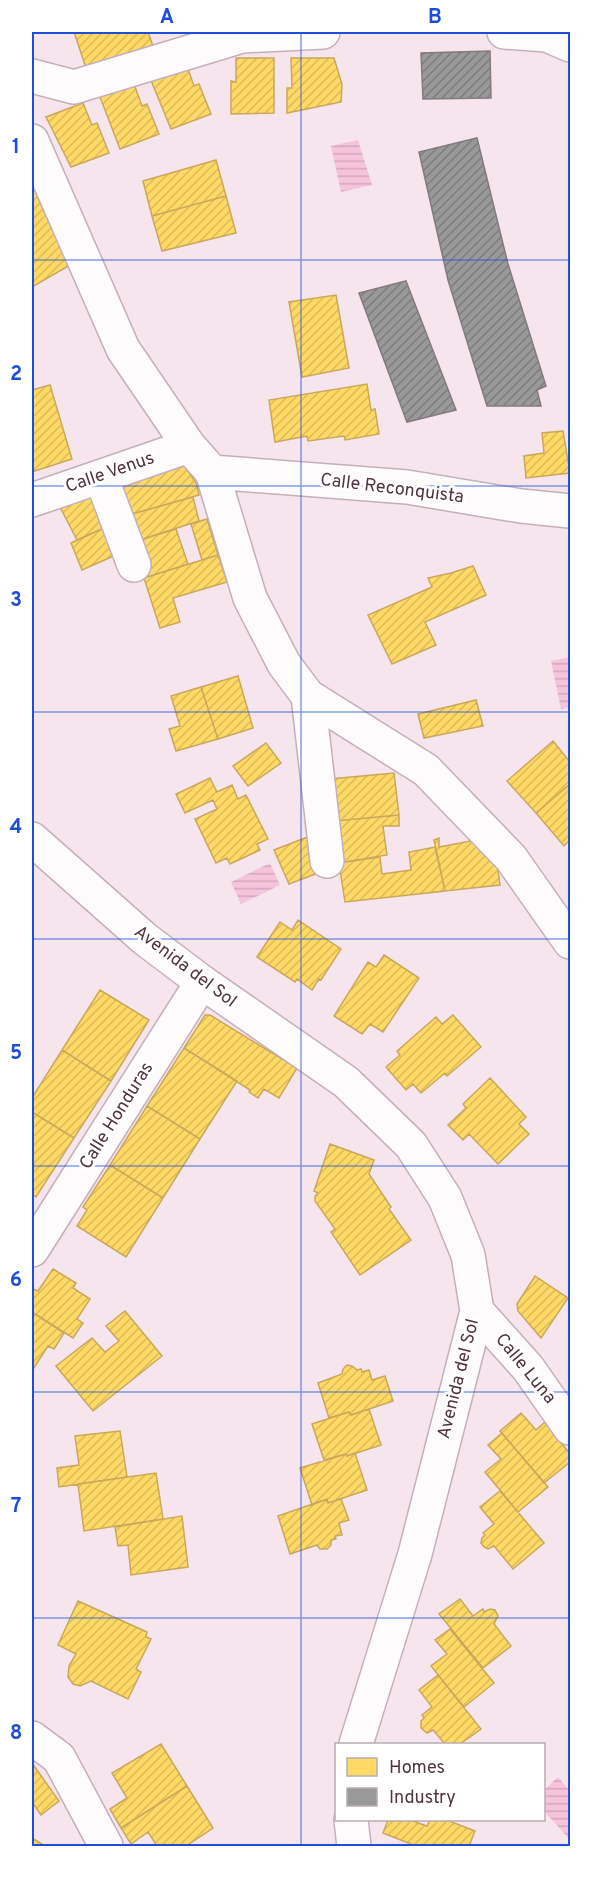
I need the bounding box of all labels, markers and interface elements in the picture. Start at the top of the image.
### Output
text: A [160,5,174,31]
text: B [428,5,442,31]
text: 1 [12,135,20,161]
text: 2 [10,362,22,388]
street label: Calle Venus [63,447,157,499]
street label: Calle Reconquista [319,469,465,509]
text: 3 [10,588,22,614]
text: 4 [10,815,22,841]
street label: Avenida del Sol [129,921,241,1013]
text: 5 [10,1041,22,1067]
street label: Calle Honduras [75,1058,159,1174]
text: 6 [10,1268,22,1294]
street label: Avenida del Sol [433,1317,485,1441]
street label: Calle Luna [489,1329,561,1409]
text: 7 [11,1494,21,1520]
text: 8 [10,1721,22,1747]
legend [335,1743,545,1821]
text: Homes [389,1757,445,1780]
text: Industry [389,1787,456,1810]

